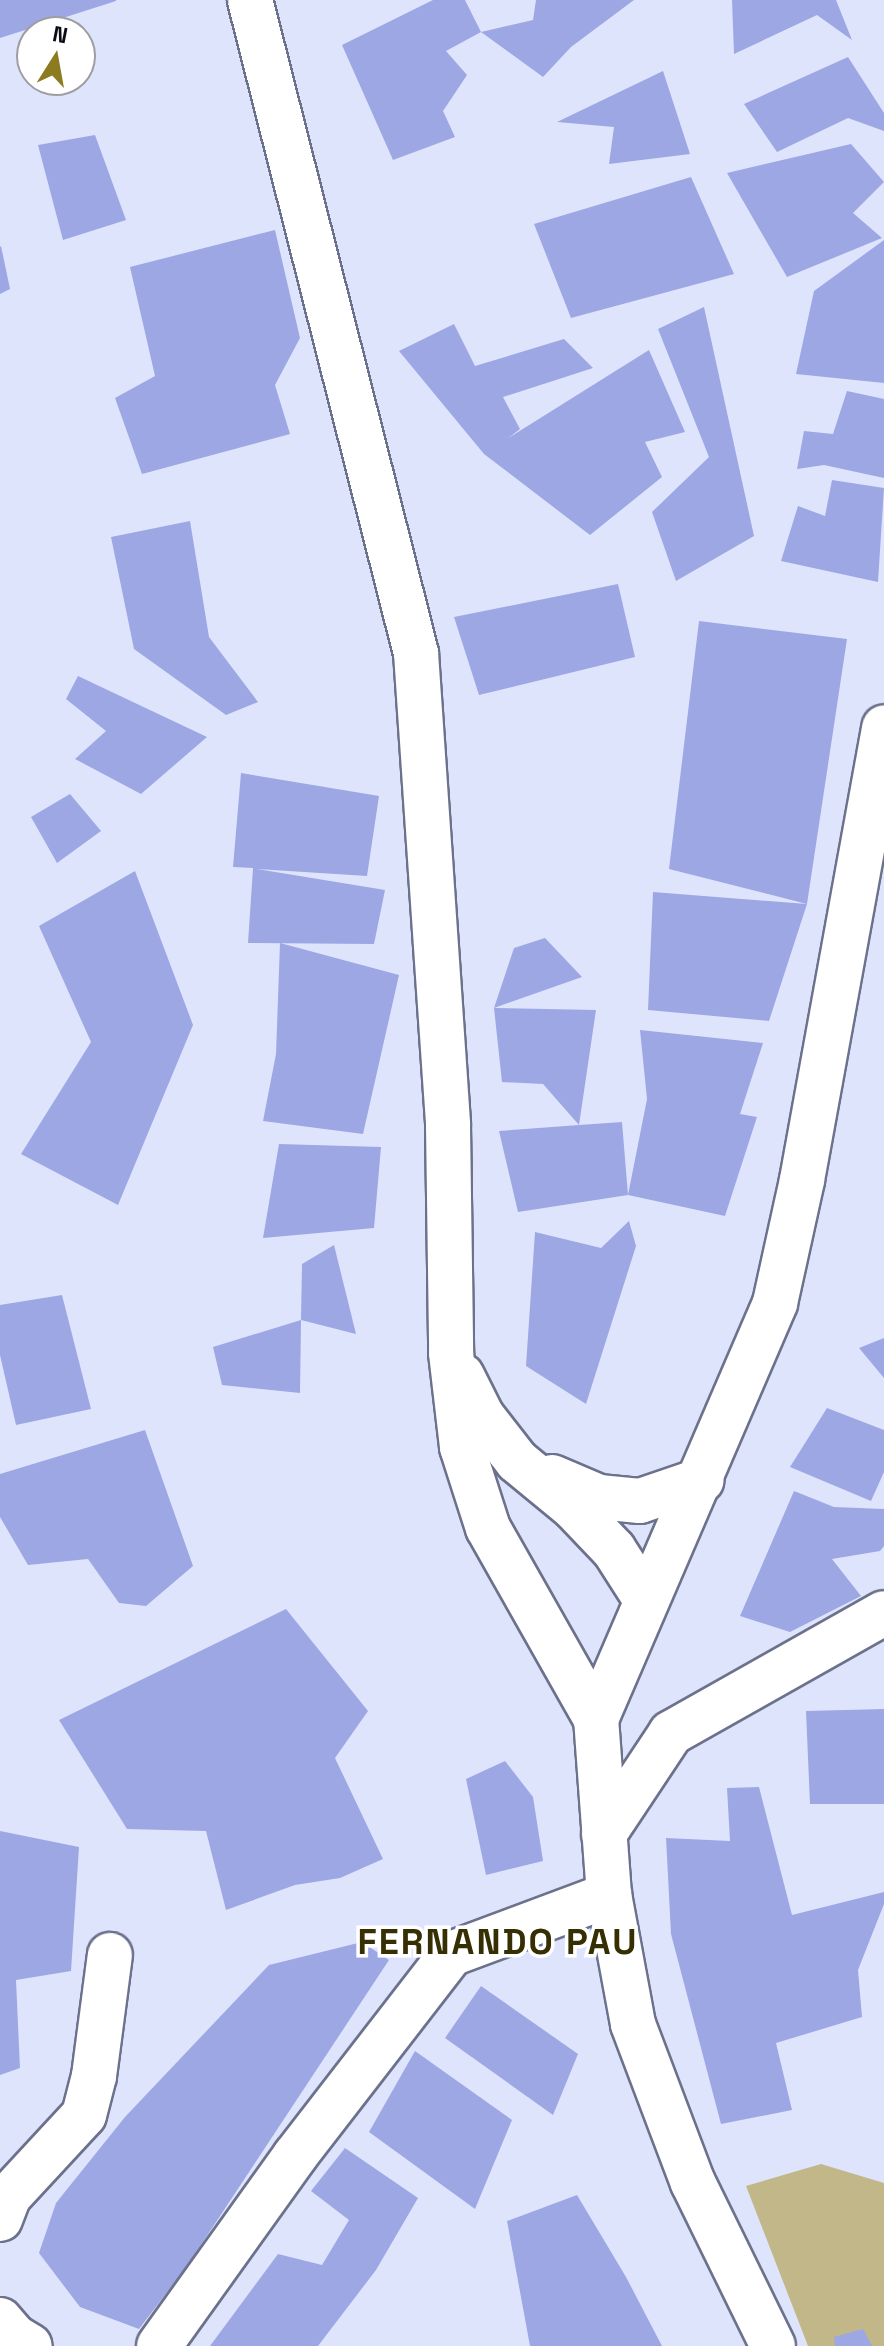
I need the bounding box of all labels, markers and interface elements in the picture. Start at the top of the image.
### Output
north arrow [16,16,96,96]
text: N [50,19,70,50]
district label: FERNANDO PAU [358,1921,638,1965]

